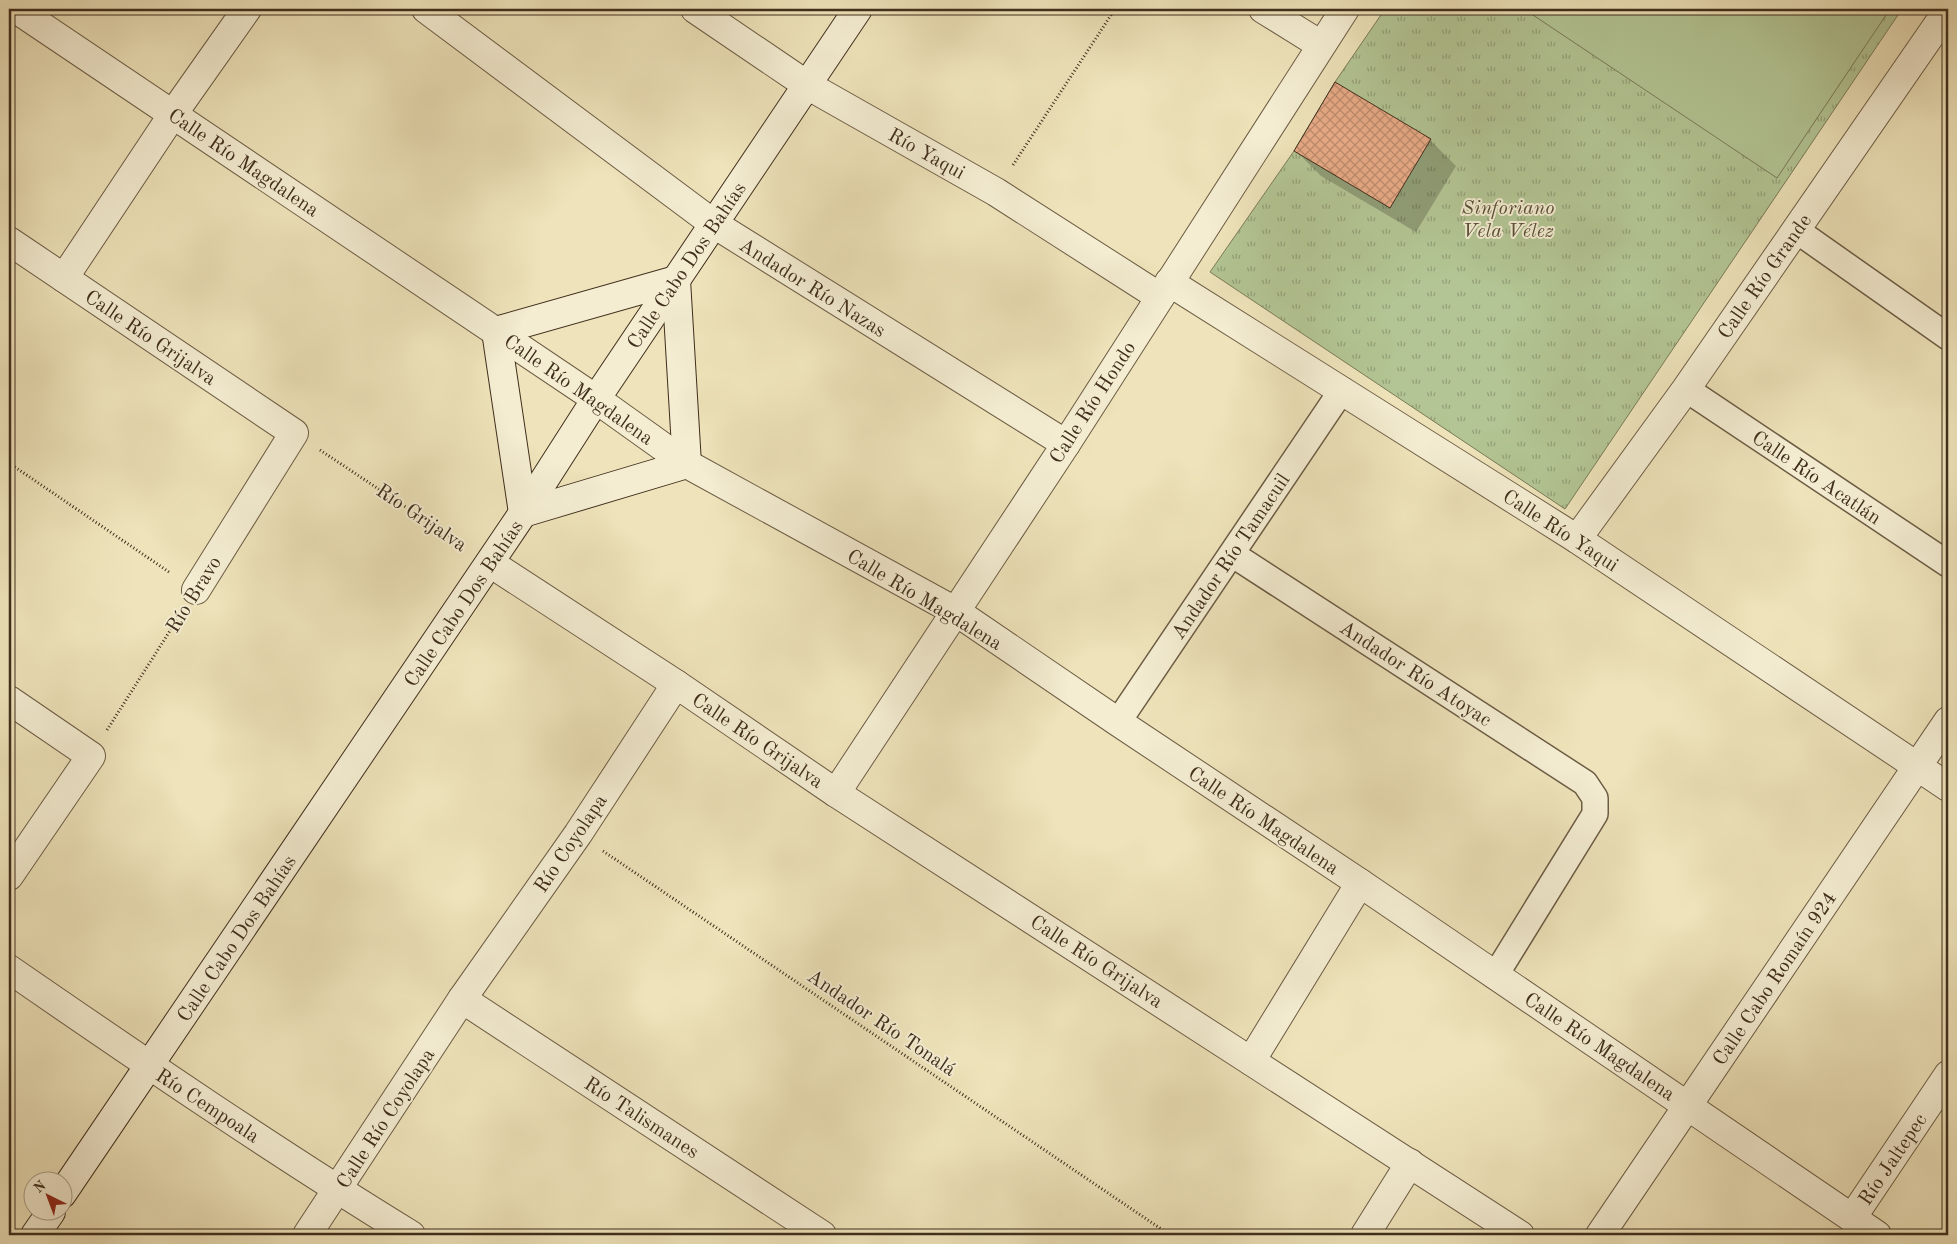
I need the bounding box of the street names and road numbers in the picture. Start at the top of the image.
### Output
street label: Calle Río Magdalena [164,106,322,222]
street label: Río Yaqui [884,126,968,184]
street label: Calle Cabo Dos Bahías [624,179,751,353]
street label: Calle Río Grande [1715,211,1816,343]
street label: Andador Río Nazas [735,236,889,342]
street label: Calle Río Grijalva [81,287,219,390]
street label: Calle Río Magdalena [500,332,656,450]
street label: Calle Río Hondo [1047,339,1140,468]
street label: Calle Río Acatlán [1748,428,1884,529]
street label: Andador Río Tamacuil [1169,471,1294,643]
street label: Río Grijalva [372,481,470,556]
street label: Calle Río Yaqui [1499,487,1621,576]
street label: Calle Cabo Dos Bahías [401,517,528,691]
street label: Calle Río Magdalena [843,547,1005,655]
street label: Río Bravo [163,553,226,637]
street label: Andador Río Atoyac [1335,618,1495,731]
street label: Calle Río Grijalva [688,690,826,793]
street label: Calle Río Magdalena [1184,764,1342,880]
street label: Río Coyolapa [532,791,612,897]
street label: Calle Cabo Dos Bahías [174,852,301,1026]
street label: Calle Cabo Romaín 924 [1710,889,1841,1069]
street label: Calle Río Grijalva [1026,912,1166,1013]
street label: Andador Río Tonalá [803,967,959,1081]
street label: Calle Río Magdalena [1520,990,1678,1106]
street label: Calle Río Coyolapa [334,1045,439,1193]
street label: Río Cempoala [151,1066,262,1148]
street label: Río Talismanes [580,1074,702,1163]
street label: Río Jaltepec [1856,1110,1932,1210]

